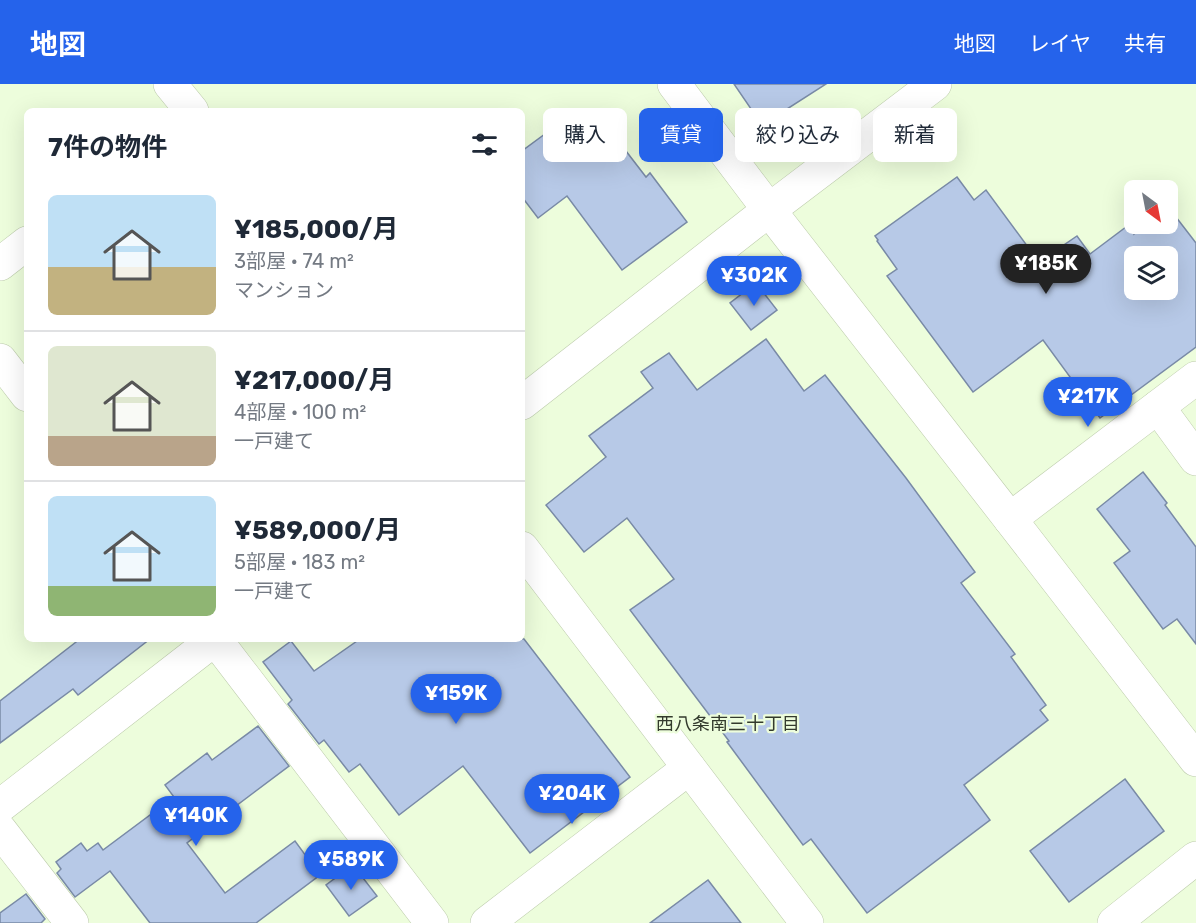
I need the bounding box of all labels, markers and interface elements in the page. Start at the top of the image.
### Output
text: 地図 [30,28,86,61]
text: 地図 [954,31,996,56]
text: レイヤ [1029,31,1091,56]
text: 共有 [1124,31,1166,56]
chip: 購入 [543,108,627,162]
chip: 賃貸 [639,108,723,162]
chip: 絞り込み [735,108,861,162]
chip: 新着 [873,108,957,162]
icon: filters [468,128,501,161]
text: 7件の物件 [48,132,167,163]
north arrow [1124,180,1178,234]
map controls [1124,180,1178,300]
text: ¥185,000/月 [234,214,398,245]
icon: home [96,219,168,291]
pin: ¥185K [1004,244,1088,295]
button: layers [1124,246,1178,300]
text: 3部屋 · 74 m² [234,249,354,273]
text: ¥185K [1014,251,1078,275]
pin: ¥302K [712,256,796,307]
text: ¥302K [721,263,787,287]
text: マンション [234,278,334,302]
text: ¥217,000/月 [234,365,394,396]
icon: home [96,370,168,442]
pin: ¥217K [1046,377,1130,428]
text: ¥217K [1057,384,1119,408]
text: 4部屋 · 100 m² [234,400,366,424]
text: 一戸建て [234,429,314,453]
text: ¥589,000/月 [234,515,401,546]
icon: home [96,520,168,592]
text: 5部屋 · 183 m² [234,550,365,574]
text: 一戸建て [234,579,314,603]
pin: ¥159K [414,674,498,725]
text: ¥159K [425,681,487,705]
district label: 西八条南三十丁目 [656,713,800,735]
pin: ¥204K [530,774,614,825]
text: ¥204K [538,781,606,805]
pin: ¥140K [154,796,238,847]
text: ¥140K [164,803,228,827]
pin: ¥589K [309,840,393,891]
text: ¥589K [318,847,384,871]

